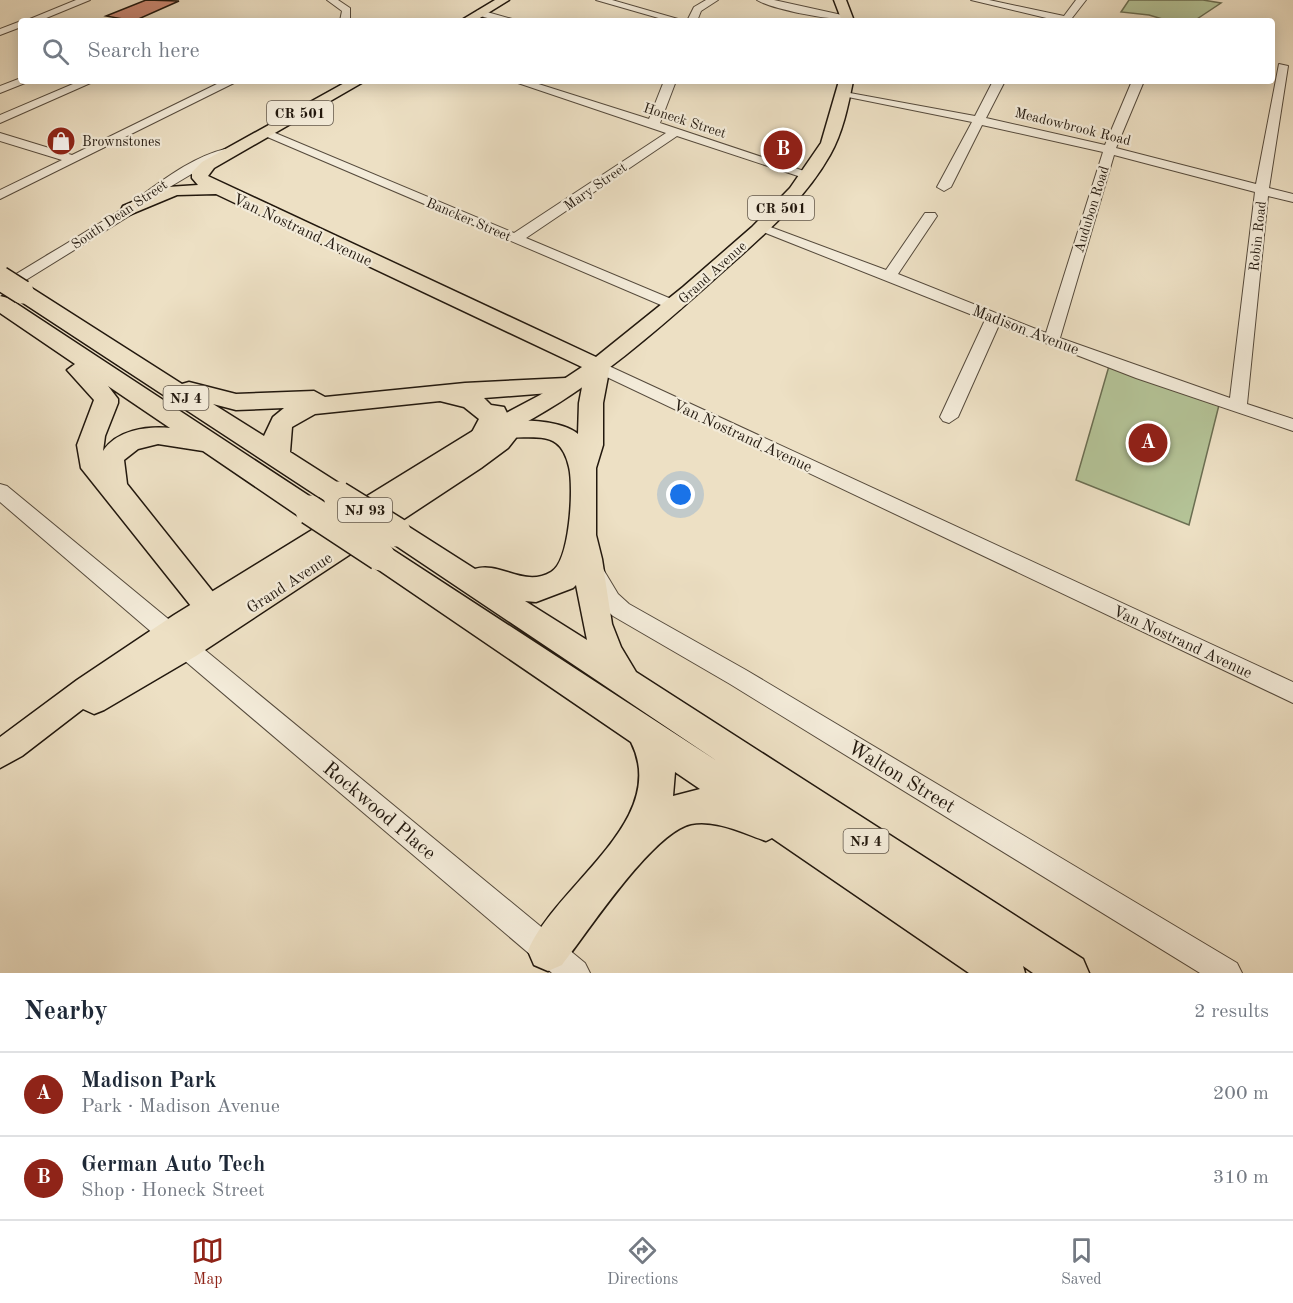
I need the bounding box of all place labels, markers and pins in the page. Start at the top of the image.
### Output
shop icon: Brownstones [45,125,77,157]
pin: B [764,128,802,172]
place label: Brownstones [82,135,161,149]
pin: A [1128,420,1168,466]

